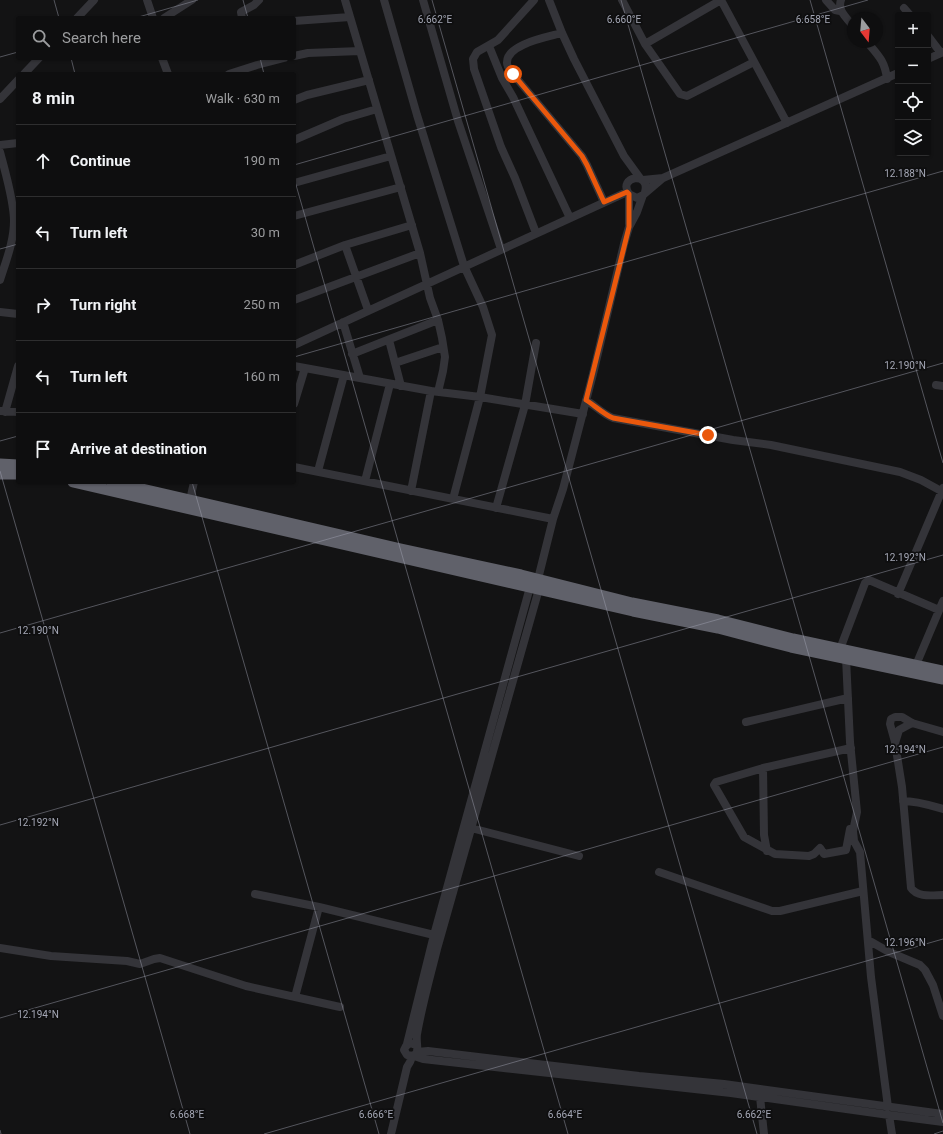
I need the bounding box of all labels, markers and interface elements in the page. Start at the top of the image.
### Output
north arrow [847,12,883,48]
map controls [895,12,931,156]
button: + [895,12,931,48]
text: 6.662°E [418,14,453,25]
text: 6.660°E [607,14,642,25]
text: 6.658°E [796,14,831,25]
search box [16,16,296,60]
icon: search [30,27,52,49]
text: Search here [62,29,141,47]
button: − [895,48,931,84]
route start [504,65,522,83]
button: locate [895,84,931,120]
text: 8 min [32,88,75,108]
text: Walk · 630 m [205,91,280,106]
button: layers [895,120,931,156]
icon: ahead [32,150,54,172]
text: Continue [70,152,131,170]
text: 190 m [243,153,280,168]
text: 12.188°N [884,168,926,179]
icon: left [32,222,54,244]
text: Turn left [70,224,127,242]
text: 30 m [251,225,280,240]
icon: right [32,294,54,316]
text: Turn right [70,296,136,314]
text: 250 m [243,297,280,312]
text: 12.190°N [884,360,926,371]
icon: left [32,366,54,388]
text: Turn left [70,368,127,386]
text: 160 m [243,369,280,384]
route end [699,426,717,444]
icon: arrive [32,438,54,460]
text: Arrive at destination [70,440,207,458]
text: 12.192°N [884,552,926,563]
text: 12.190°N [17,625,59,636]
text: 12.194°N [884,744,926,755]
text: 12.192°N [17,817,59,828]
text: 12.196°N [884,937,926,948]
text: 12.194°N [17,1009,59,1020]
text: 6.668°E [170,1109,205,1120]
text: 6.666°E [359,1109,394,1120]
text: 6.664°E [548,1109,583,1120]
text: 6.662°E [737,1109,772,1120]

